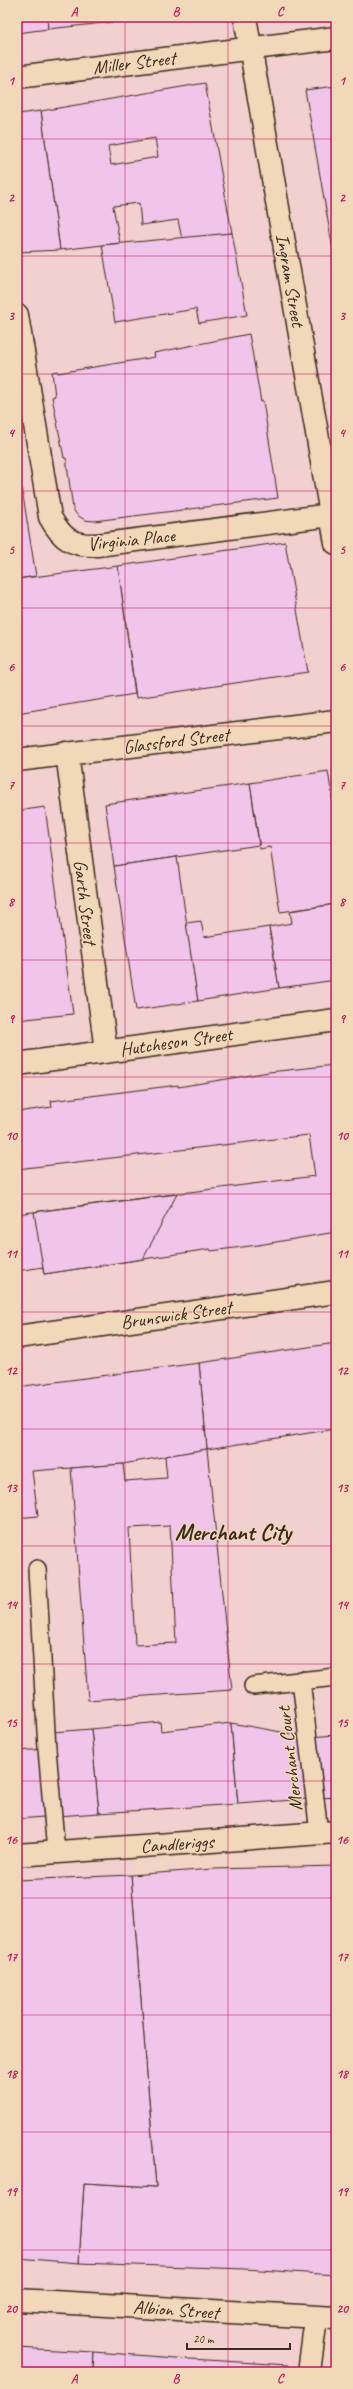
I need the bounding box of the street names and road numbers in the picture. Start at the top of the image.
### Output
street label: Miller Street [92,46,179,80]
street label: Ingram Street [270,232,310,330]
street label: Virginia Place [86,523,178,557]
street label: Glassford Street [122,722,233,759]
street label: Garth Street [68,859,102,948]
street label: Hutcheson Street [119,1022,235,1062]
street label: Brunswick Street [119,1295,236,1335]
street label: Merchant Court [271,1704,308,1812]
street label: Candleriggs [140,1829,217,1859]
street label: Albion Street [132,2295,222,2325]

